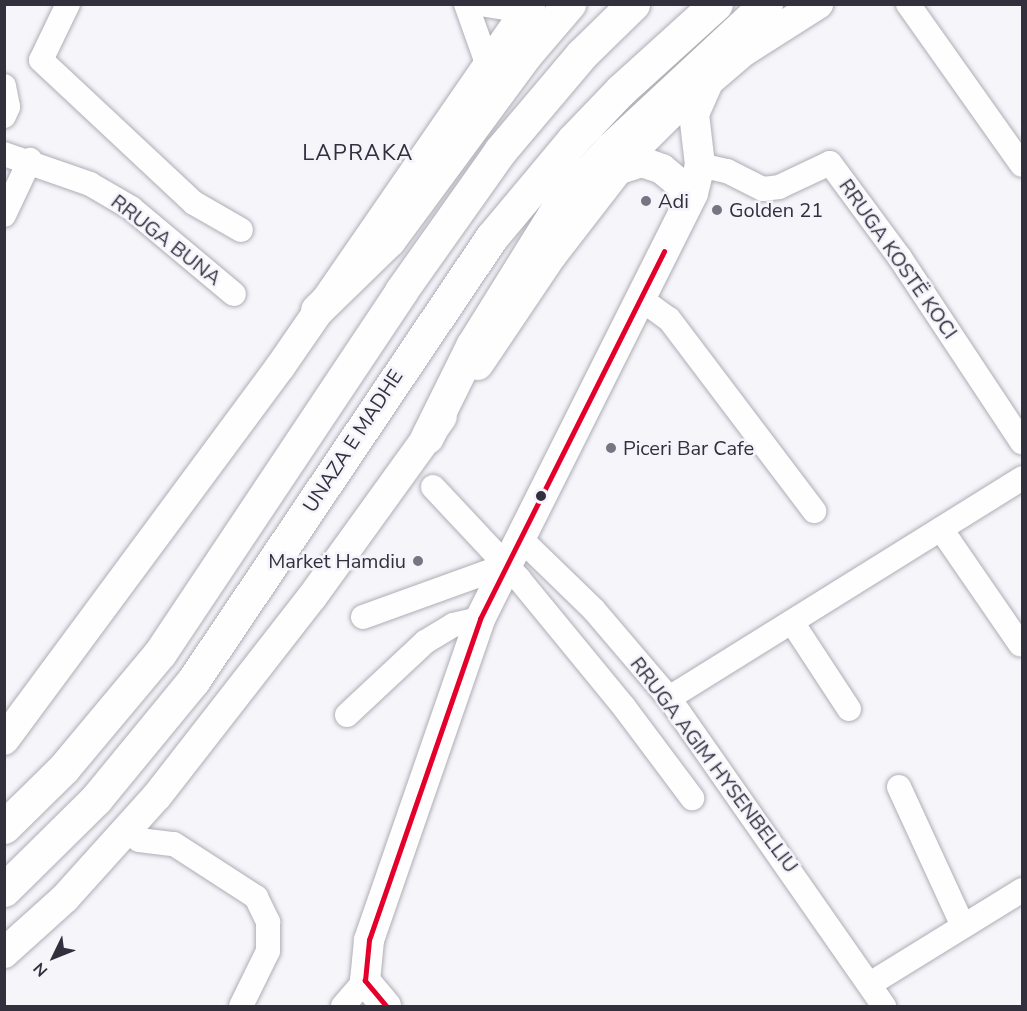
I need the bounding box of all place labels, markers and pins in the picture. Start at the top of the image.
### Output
place label: Adi [658,189,689,213]
marker: Adi [639,194,653,208]
place label: Golden 21 [729,198,823,222]
marker: Golden 21 [710,203,724,217]
place label: Piceri Bar Cafe [623,436,754,460]
marker: Piceri Bar Cafe [604,441,618,455]
unlabelled marker [535,490,547,502]
place label: Market Hamdiu [268,549,406,573]
marker: Market Hamdiu [411,554,425,568]

